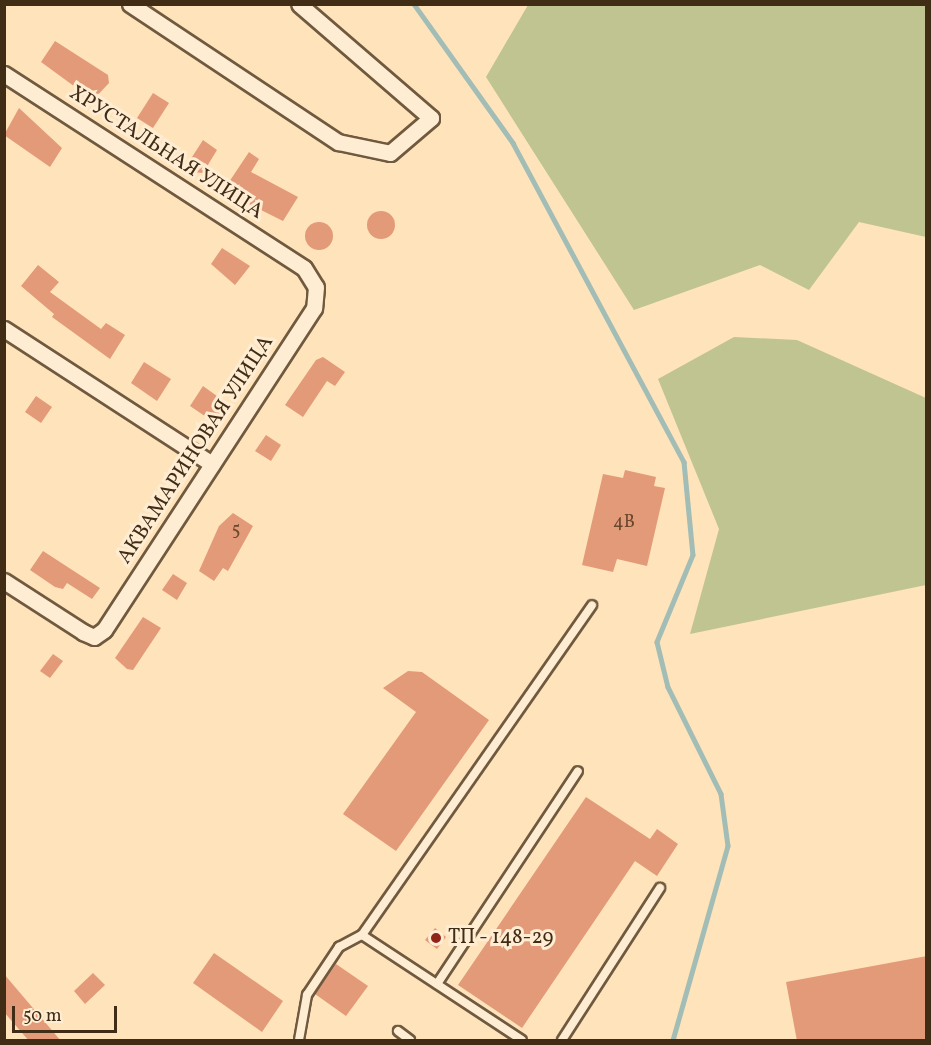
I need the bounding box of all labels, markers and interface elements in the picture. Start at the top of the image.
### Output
street label: ХРУСТАЛЬНАЯ УЛИЦА [64,81,268,225]
street label: АКВАМАРИНОВАЯ УЛИЦА [113,331,279,569]
house number: 4В [613,512,635,534]
house number: 5 [232,520,240,542]
place label: ТП - 148-29 [448,925,554,951]
marker: ТП - 148-29 [429,931,443,945]
scale bar [15,994,120,1032]
text: 50 m [23,1004,62,1029]

